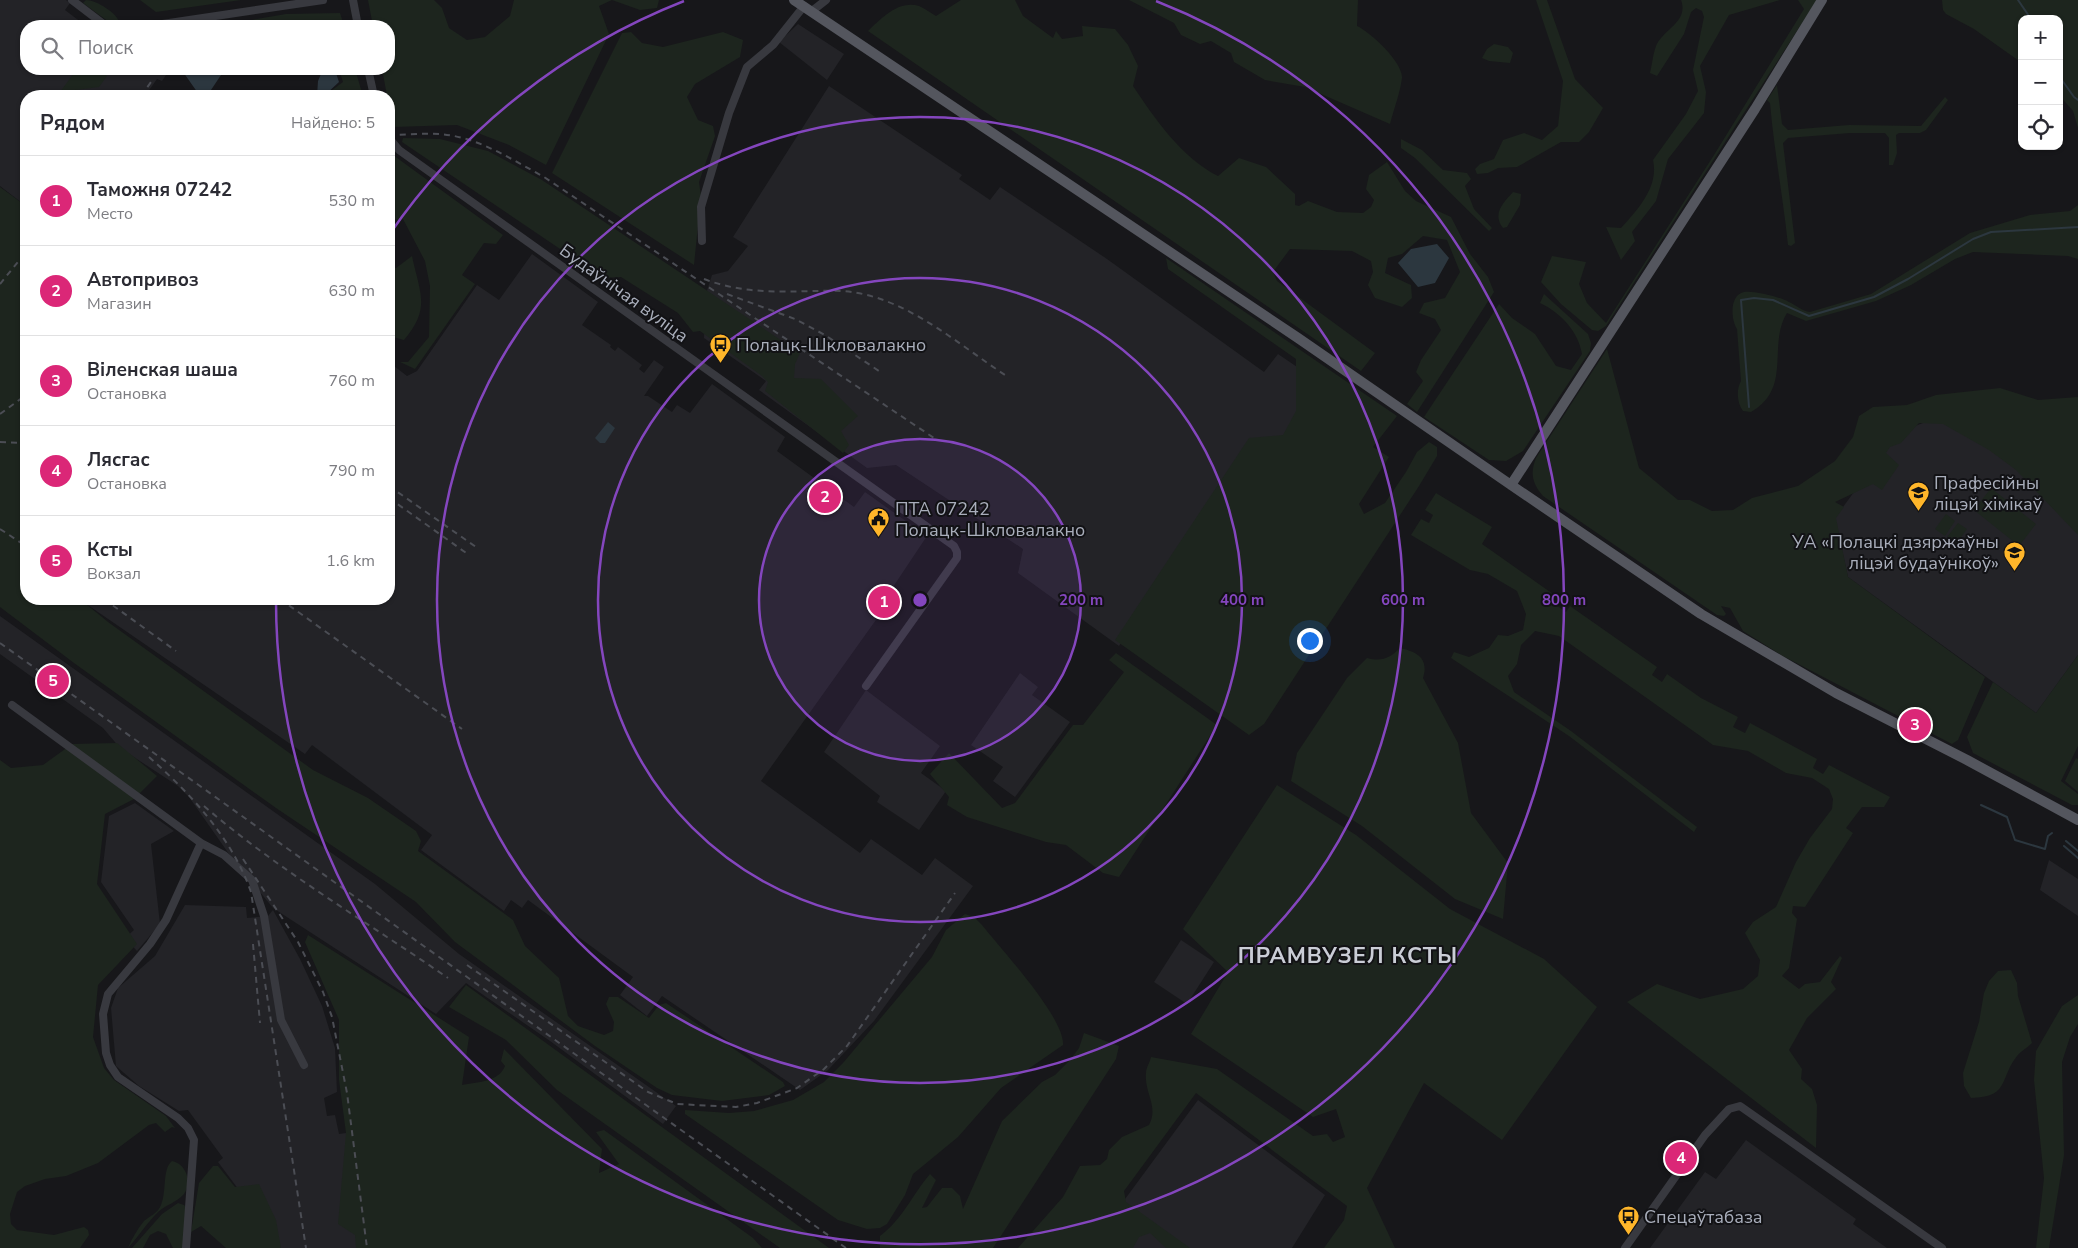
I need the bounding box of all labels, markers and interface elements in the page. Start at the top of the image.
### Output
map controls [2018,15,2063,150]
button: + [2018,15,2063,60]
search box [20,20,395,75]
icon: search [38,34,66,62]
text: Поиск [78,35,133,61]
button: − [2018,60,2063,105]
button: locate [2018,105,2063,150]
text: Рядом [40,109,105,137]
text: Найдено: 5 [291,112,375,134]
text: Таможня 07242 [87,177,232,203]
text: 1 [51,190,61,212]
text: 530 m [328,190,375,212]
text: Место [87,203,133,225]
street label: Будаўнічая вуліца [555,238,693,348]
text: Автопривоз [87,267,199,293]
text: 2 [51,280,61,302]
text: 630 m [328,280,375,302]
text: Магазин [87,293,152,315]
bus stop icon: Полацк-Шкловалакно [708,333,732,364]
place label: Полацк-Шкловалакно [736,333,926,357]
text: Віленская шаша [87,357,238,383]
text: 3 [51,370,61,392]
text: 760 m [328,370,375,392]
text: Остановка [87,383,167,405]
text: Лясгас [87,447,150,473]
text: 4 [51,460,61,482]
text: 790 m [328,460,375,482]
place label: Прафесійны ліцэй хімікаў [1934,471,2043,516]
text: Остановка [87,473,167,495]
pin: 2 [809,478,841,516]
school or university icon: Прафесійны ліцэй хімікаў [1906,481,1930,512]
place label: ПТА 07242 Полацк-Шкловалакно [895,497,1085,542]
public building icon: ПТА 07242 Полацк-Шкловалакно [867,507,891,538]
place label: УА «Полацкі дзяржаўны ліцэй будаўнікоў» [1791,530,1999,575]
text: Ксты [87,537,133,563]
school or university icon: УА «Полацкі дзяржаўны ліцэй будаўнікоў» [2003,540,2027,571]
text: 5 [51,550,61,572]
text: 1.6 km [326,550,375,572]
text: Вокзал [87,563,141,585]
pin: 1 [868,583,900,621]
text: 200 m [1059,590,1103,610]
text: 400 m [1220,590,1264,610]
text: 600 m [1381,590,1425,610]
text: 800 m [1542,590,1586,610]
centre of rings [911,591,929,609]
your location [1297,628,1323,654]
pin: 5 [37,662,69,700]
pin: 3 [1899,706,1931,744]
district label: ПРАМВУЗЕЛ КСТЫ [1238,941,1458,971]
pin: 4 [1665,1139,1697,1177]
bus stop icon: Спецаўтабаза [1616,1205,1640,1236]
place label: Спецаўтабаза [1644,1205,1763,1229]

